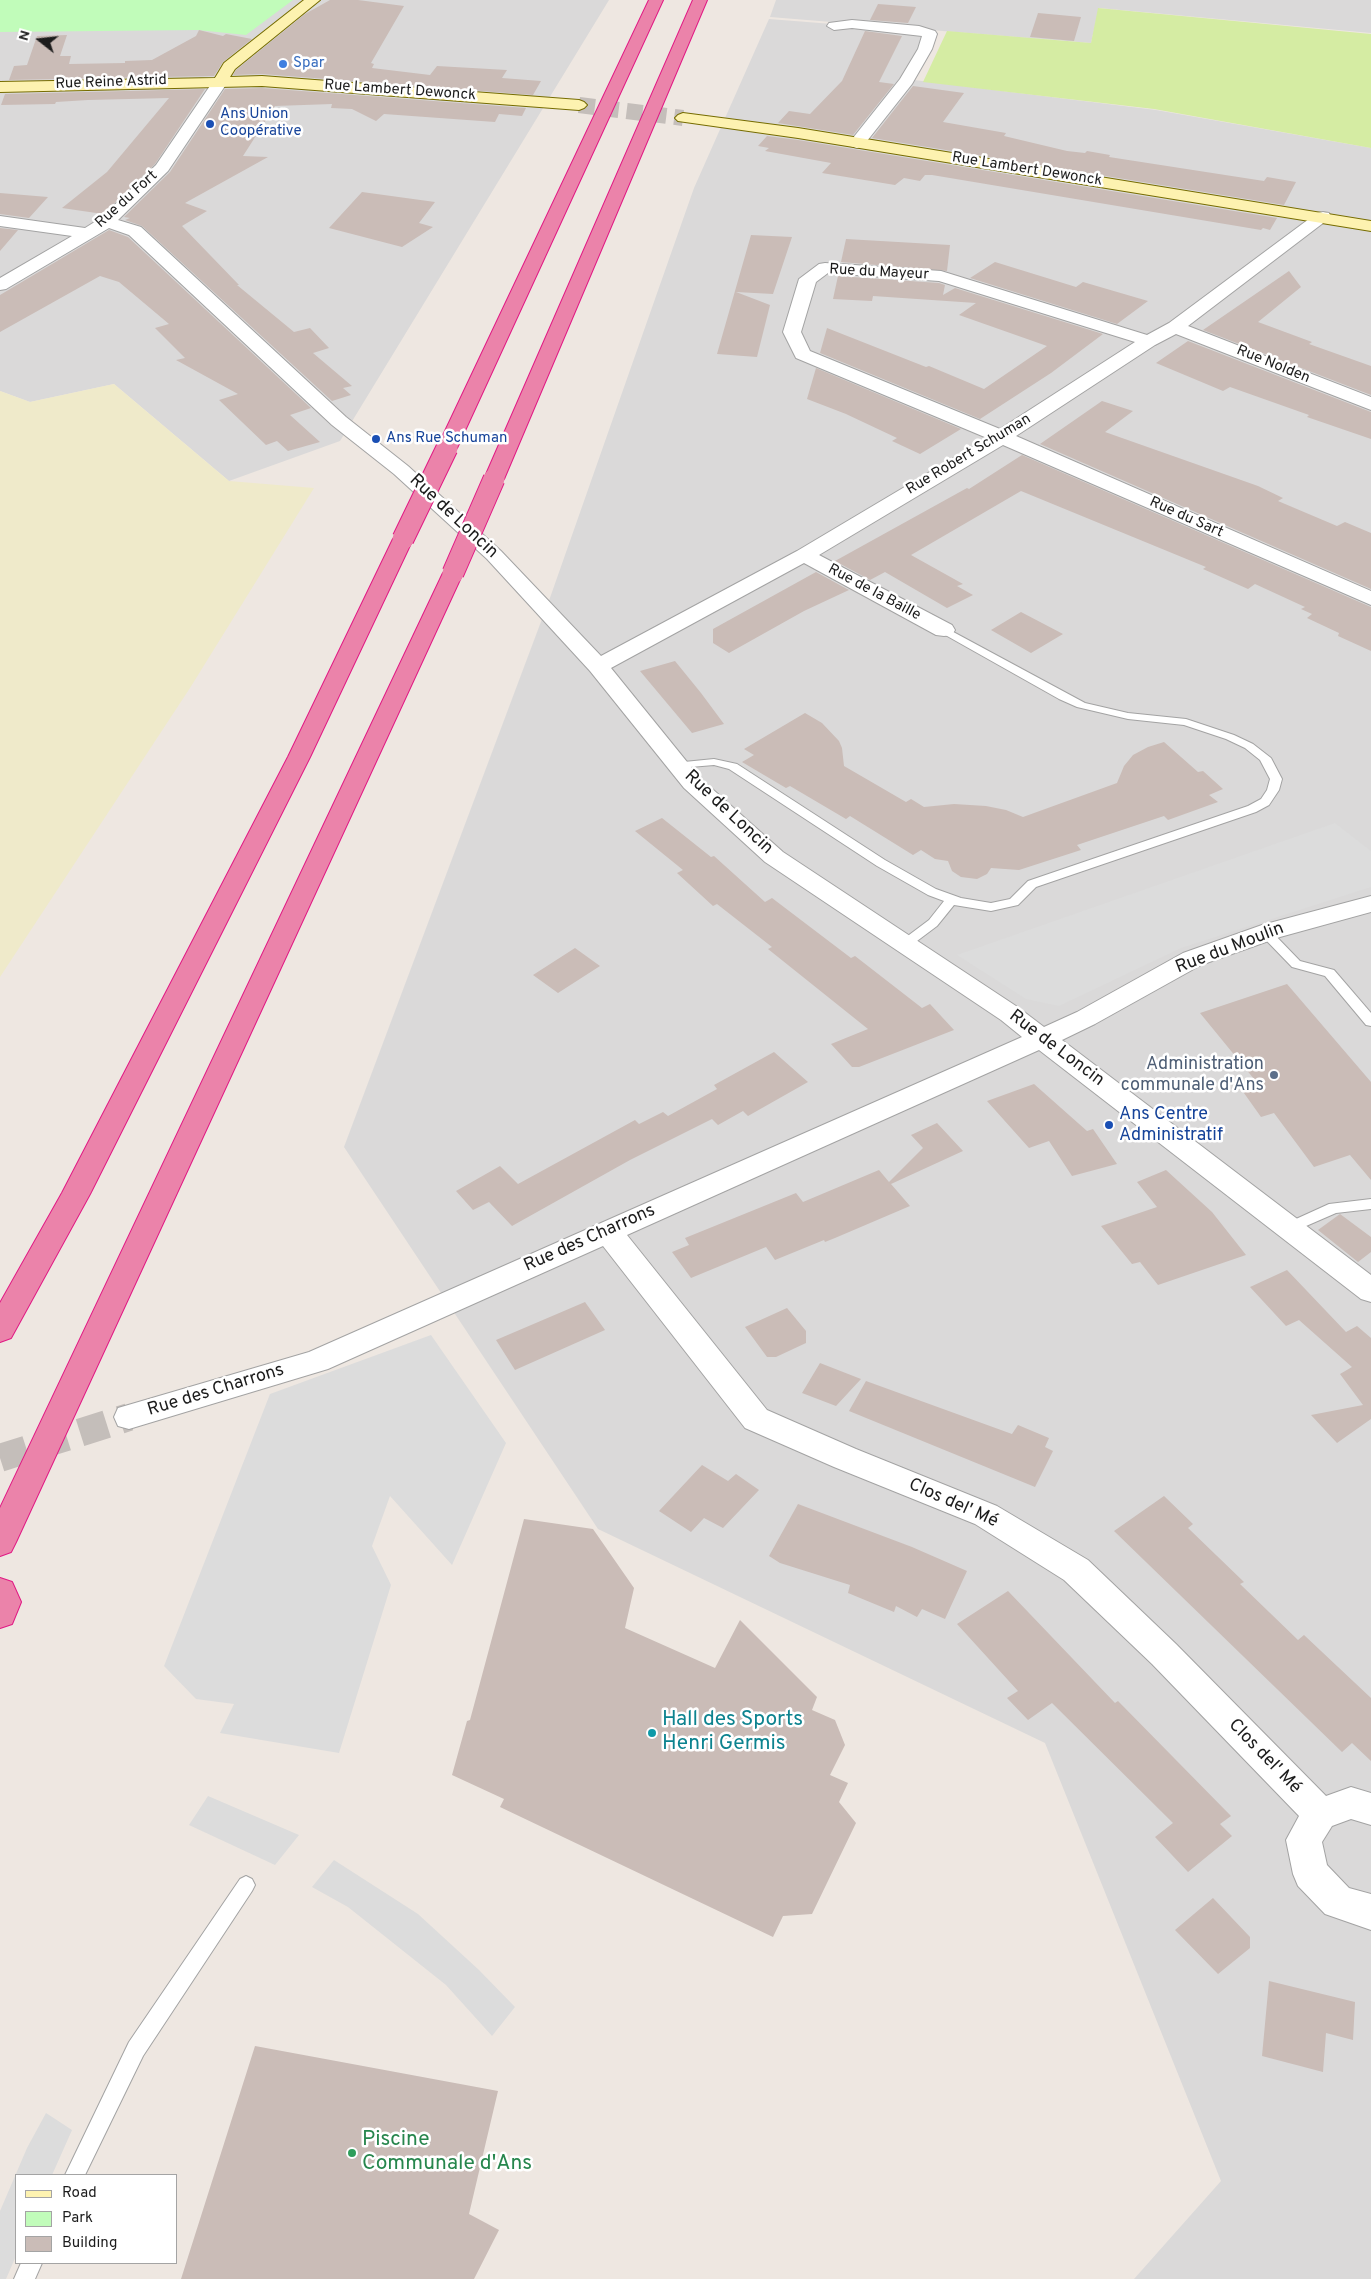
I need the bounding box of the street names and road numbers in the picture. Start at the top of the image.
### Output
street label: Rue Reine Astrid [55,72,167,94]
street label: Rue Lambert Dewonck [324,77,476,105]
street label: Rue Lambert Dewonck [951,149,1103,191]
street label: Rue du Fort [92,167,162,233]
street label: Rue du Mayeur [829,261,929,285]
street label: Rue Nolden [1234,342,1312,388]
street label: Rue Robert Schuman [903,411,1035,499]
street label: Rue de Loncin [404,470,502,564]
street label: Rue du Sart [1146,494,1226,542]
street label: Rue de la Baille [824,561,924,625]
street label: Rue de Loncin [679,766,777,860]
street label: Rue du Moulin [1173,918,1287,980]
street label: Rue de Loncin [1004,1006,1108,1092]
street label: Rue des Charrons [521,1200,659,1278]
street label: Rue des Charrons [145,1360,287,1422]
street label: Clos del' Mé [905,1475,1001,1533]
street label: Clos del' Mé [1223,1715,1305,1799]

